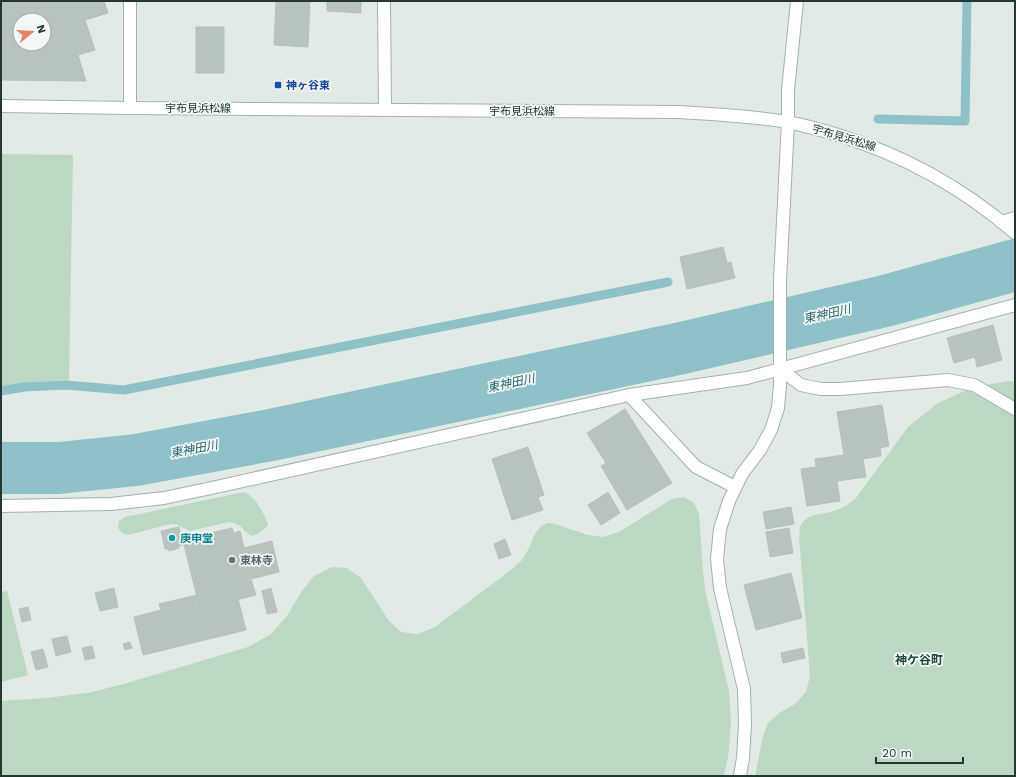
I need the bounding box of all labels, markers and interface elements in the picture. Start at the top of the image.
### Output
north arrow [12,12,52,52]
text: N [34,23,48,35]
place label: 神ヶ谷東 [286,79,330,92]
marker: 神ヶ谷東 [273,80,283,90]
street label: 宇布見浜松線 [165,102,231,115]
street label: 宇布見浜松線 [489,105,555,118]
street label: 宇布見浜松線 [811,122,877,154]
water label: 東神田川 [802,301,854,326]
water label: 東神田川 [486,371,538,395]
water label: 東神田川 [169,437,221,460]
place label: 庚申堂 [180,532,213,545]
marker: 庚申堂 [167,533,177,543]
place label: 東林寺 [240,554,273,567]
marker: 東林寺 [227,555,237,565]
district label: 神ケ谷町 [895,653,943,667]
scale bar [876,739,963,765]
text: 20 m [882,746,912,760]

